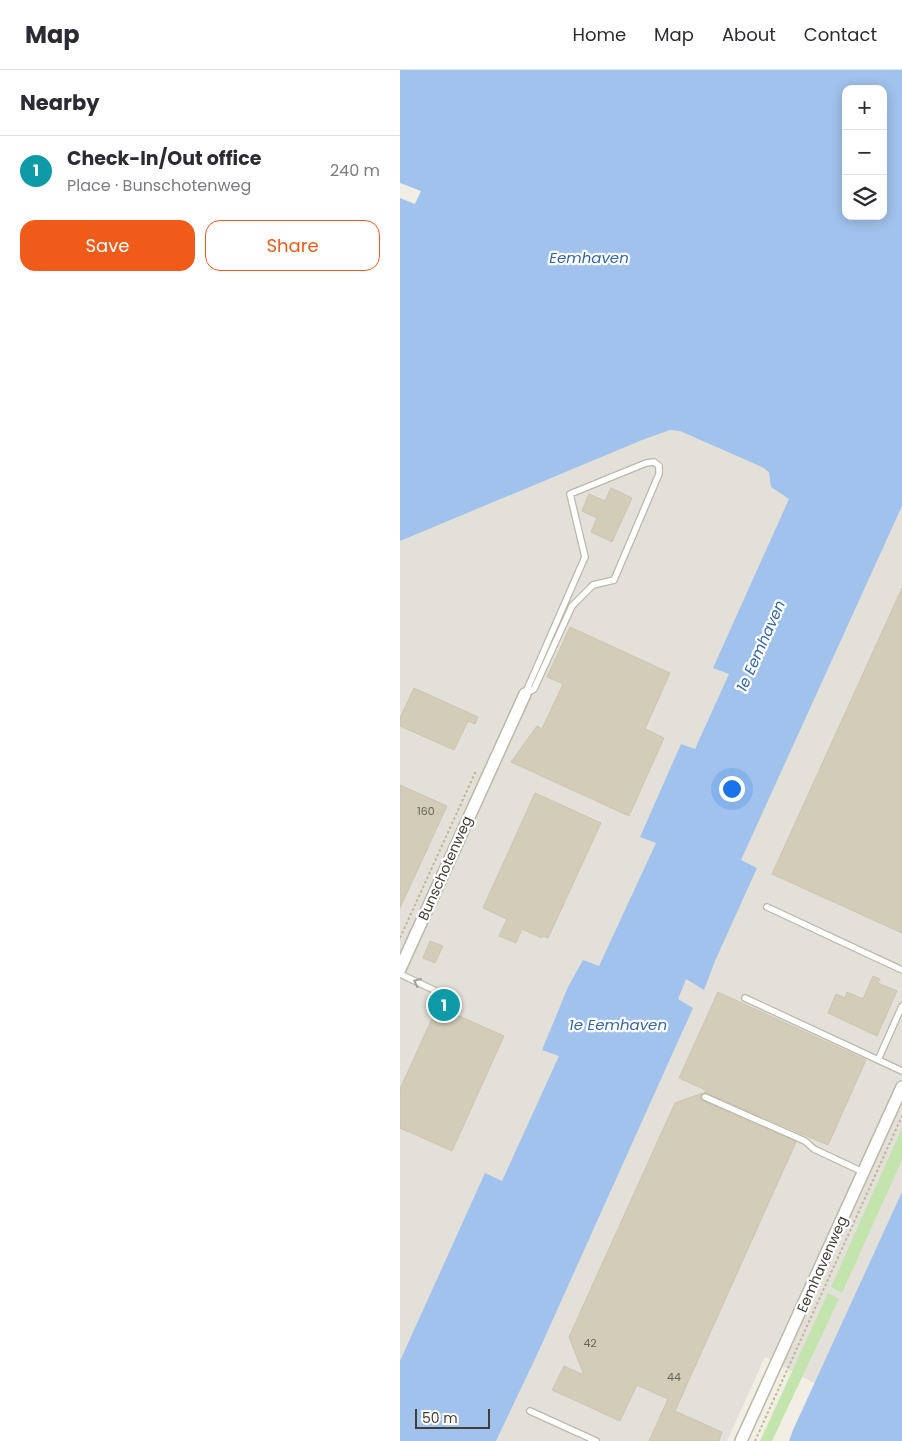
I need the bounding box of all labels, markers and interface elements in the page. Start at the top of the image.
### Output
text: Map [25,18,80,51]
text: Home [572,22,626,47]
text: Map [654,22,694,47]
text: About [722,22,776,47]
text: Contact [804,22,877,47]
map controls [842,85,887,220]
button: + [842,85,887,130]
text: Nearby [20,88,100,117]
button: − [842,130,887,175]
text: Check-In/Out office [67,145,261,172]
text: 1 [33,159,39,182]
text: 240 m [330,159,380,182]
text: Place · Bunschotenweg [67,174,251,197]
button: layers [842,175,887,220]
button: Save [20,220,195,271]
button: Share [205,220,380,271]
water label: Eemhaven [549,247,629,268]
water label: 1e Eemhaven [731,597,790,695]
your location [719,776,745,802]
house number: 160 [417,803,435,819]
street label: Bunschotenweg [413,813,477,923]
one-way arrow [413,978,422,988]
pin: 1 [428,986,460,1024]
water label: 1e Eemhaven [569,1014,667,1035]
street label: Eemhavenweg [792,1213,852,1315]
house number: 42 [583,1335,597,1351]
house number: 44 [667,1369,681,1385]
scale bar [415,1406,490,1429]
text: 50 m [422,1408,458,1428]

